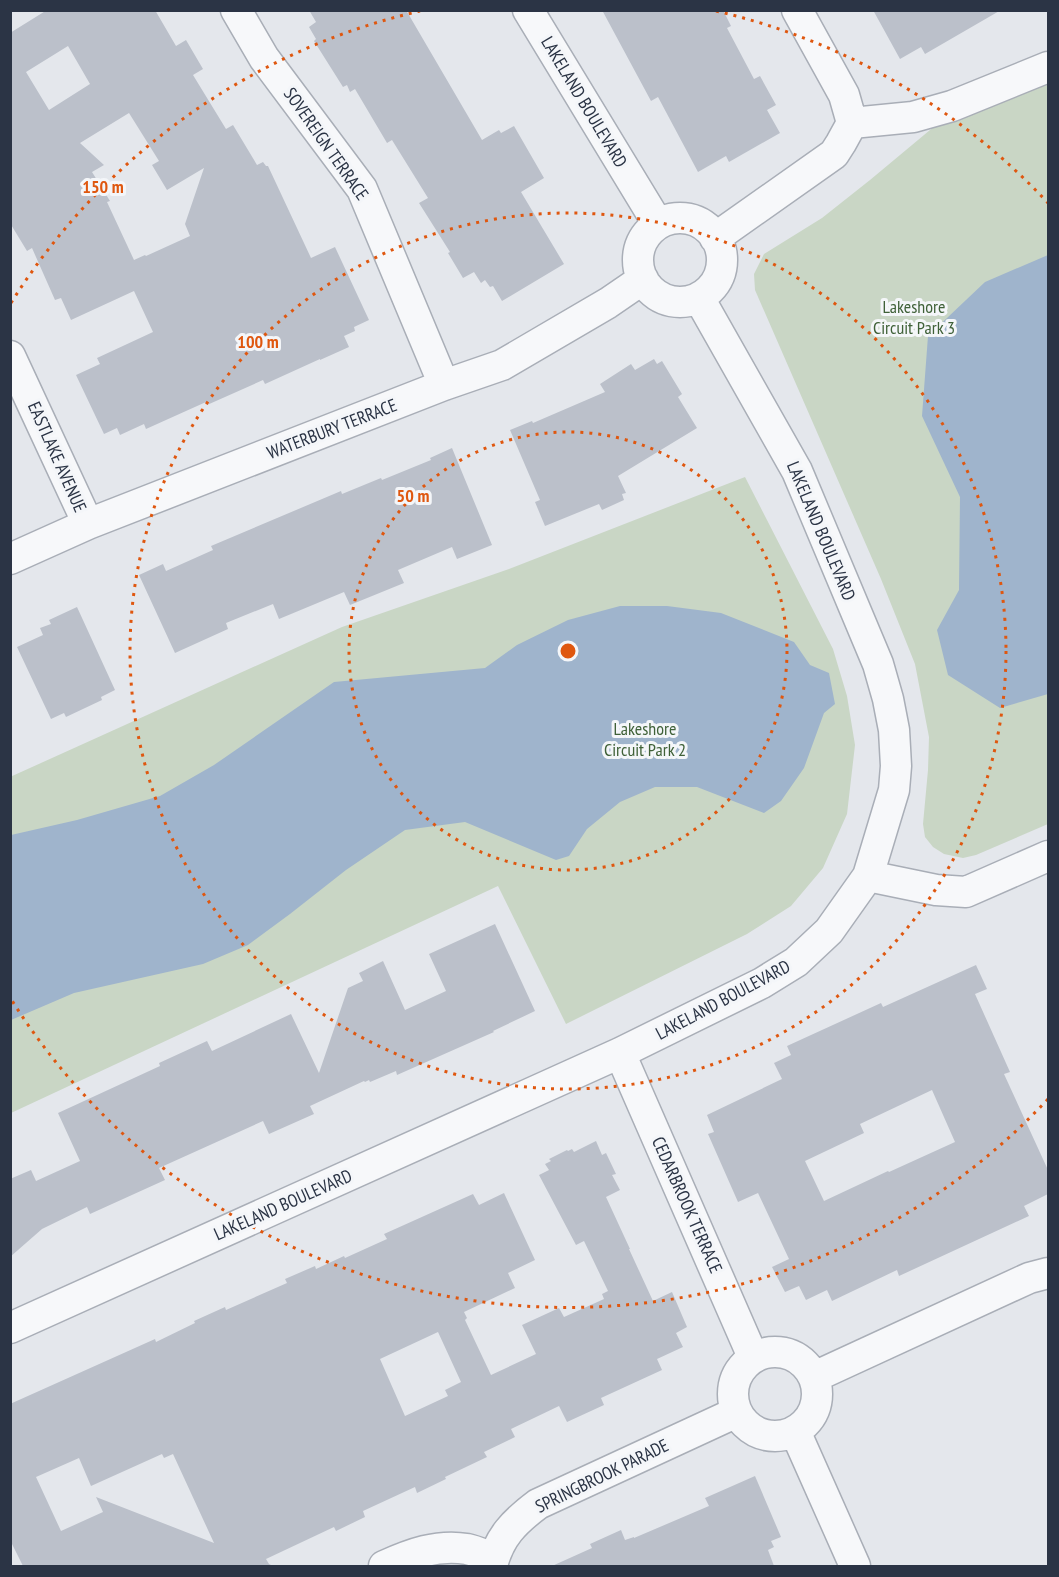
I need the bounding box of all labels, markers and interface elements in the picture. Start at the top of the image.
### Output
street label: LAKELAND BOULEVARD [536,32,633,171]
street label: SOVEREIGN TERRACE [279,83,374,205]
text: 150 m [82,175,124,198]
park label: Lakeshore Circuit Park 3 [873,295,955,339]
text: 100 m [237,330,279,353]
street label: WATERBURY TERRACE [264,393,400,464]
street label: EASTLAKE AVENUE [23,398,92,516]
street label: LAKELAND BOULEVARD [782,458,861,604]
text: 50 m [397,484,429,507]
centre of rings [558,641,578,661]
park label: Lakeshore Circuit Park 2 [604,717,686,761]
street label: LAKELAND BOULEVARD [652,954,794,1045]
street label: CEDARBROOK TERRACE [647,1133,728,1277]
street label: LAKELAND BOULEVARD [210,1164,355,1245]
street label: SPRINGBROOK PARADE [531,1433,672,1518]

